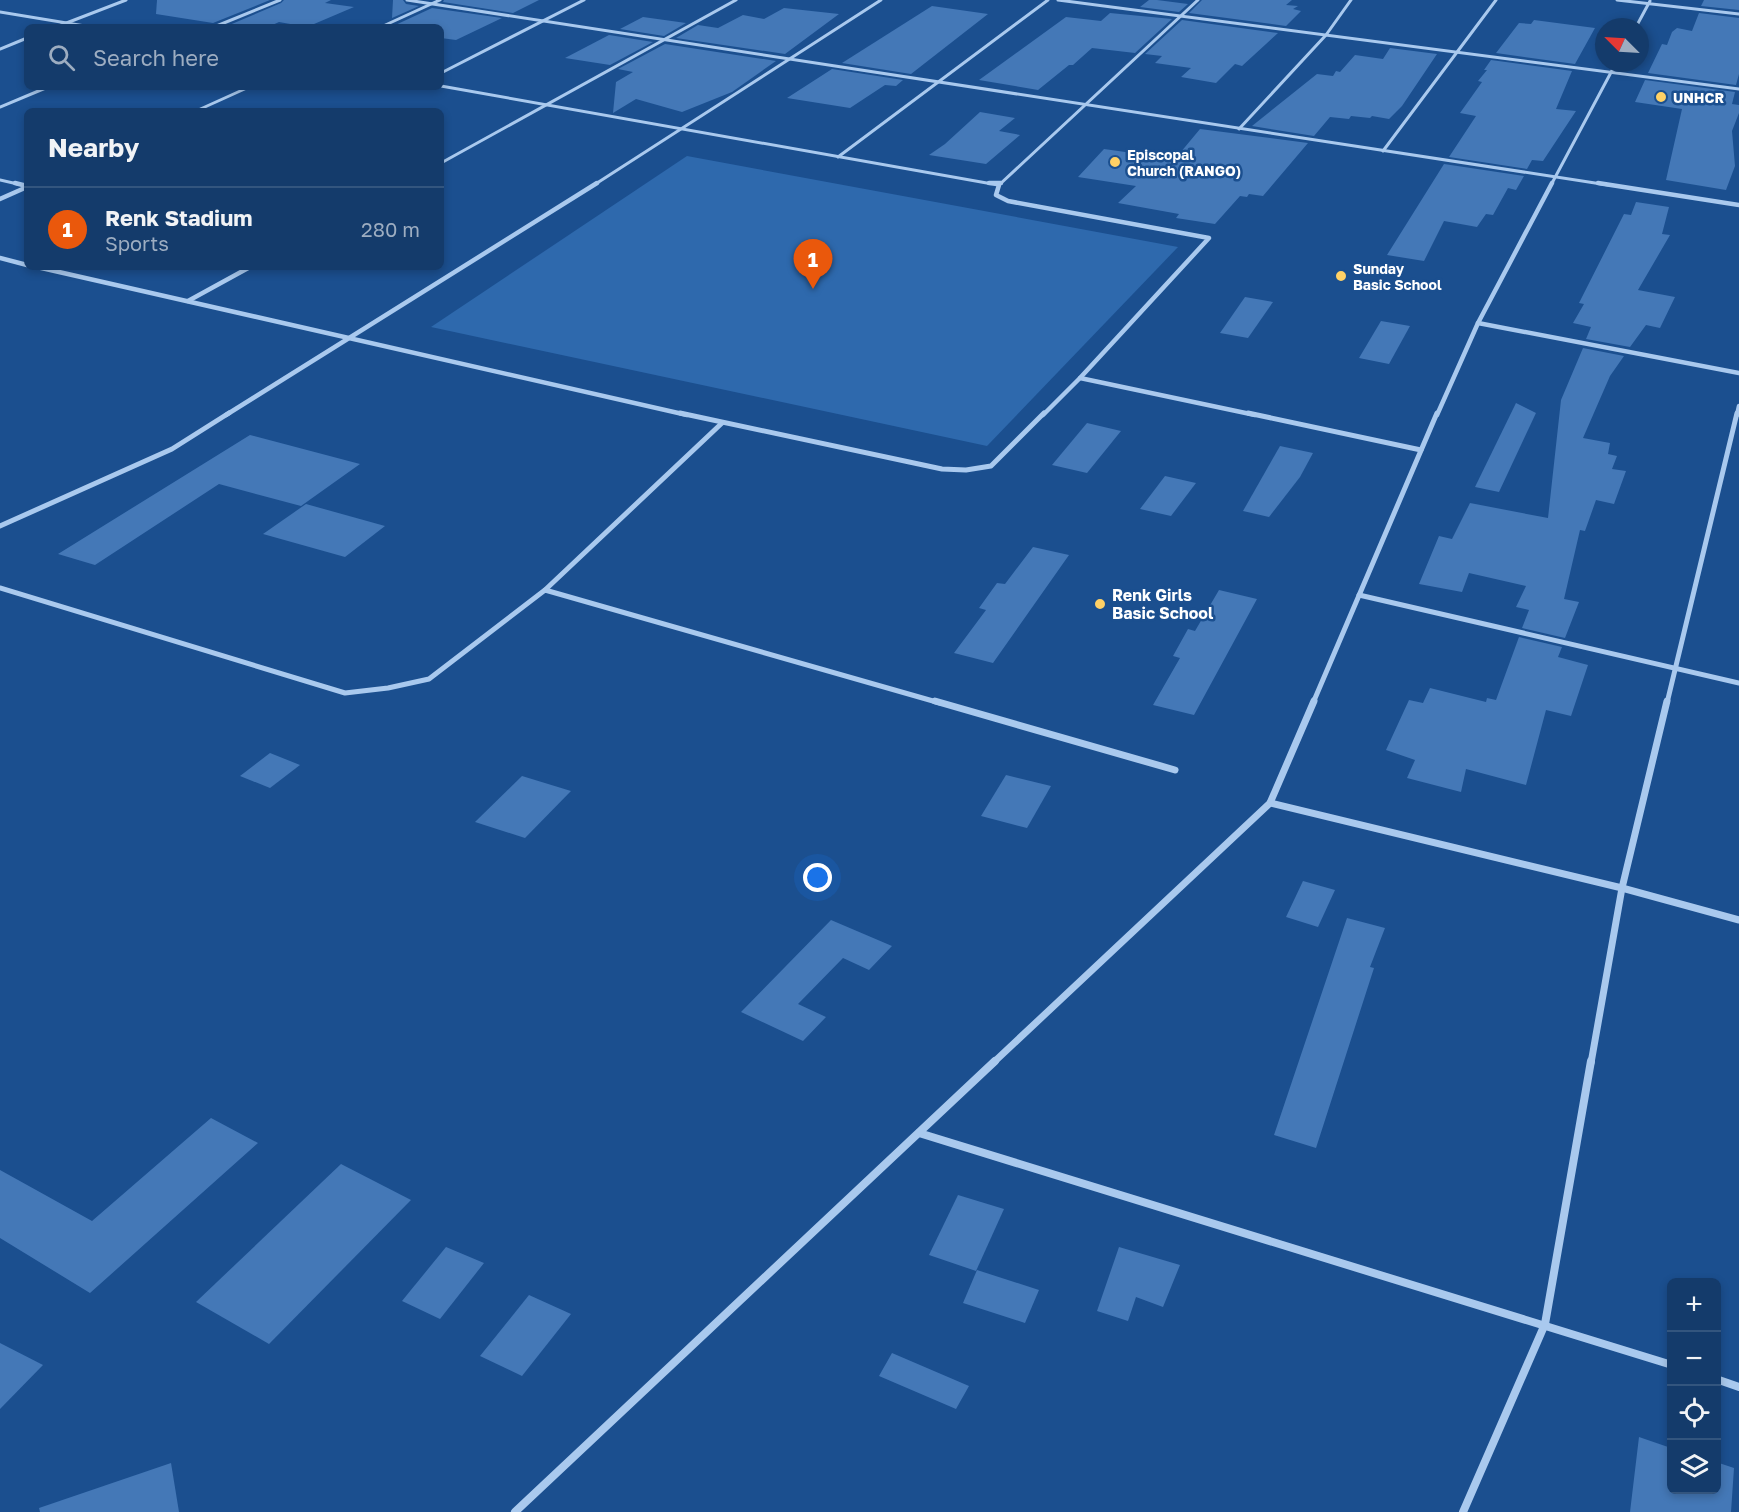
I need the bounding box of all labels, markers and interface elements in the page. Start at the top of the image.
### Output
north arrow [1595,18,1649,72]
search box [24,24,444,90]
icon: search [45,41,78,74]
text: Search here [93,44,219,71]
place label: UNHCR [1673,89,1724,106]
marker: UNHCR [1654,90,1668,104]
text: Nearby [48,132,139,163]
place label: Episcopal Church (RANGO) [1127,146,1241,179]
marker: Episcopal Church (RANGO) [1108,155,1122,169]
text: Renk Stadium [105,204,252,231]
text: 1 [62,217,73,241]
text: 280 m [361,217,420,241]
text: Sports [105,231,169,255]
pin: 1 [794,240,832,289]
place label: Sunday Basic School [1353,260,1442,293]
marker: Sunday Basic School [1334,269,1348,283]
place label: Renk Girls Basic School [1112,585,1214,623]
marker: Renk Girls Basic School [1093,597,1107,611]
your location [803,863,832,892]
map controls [1667,1278,1721,1494]
button: + [1667,1278,1721,1332]
button: − [1667,1332,1721,1386]
button: locate [1667,1386,1721,1440]
button: layers [1667,1440,1721,1494]

